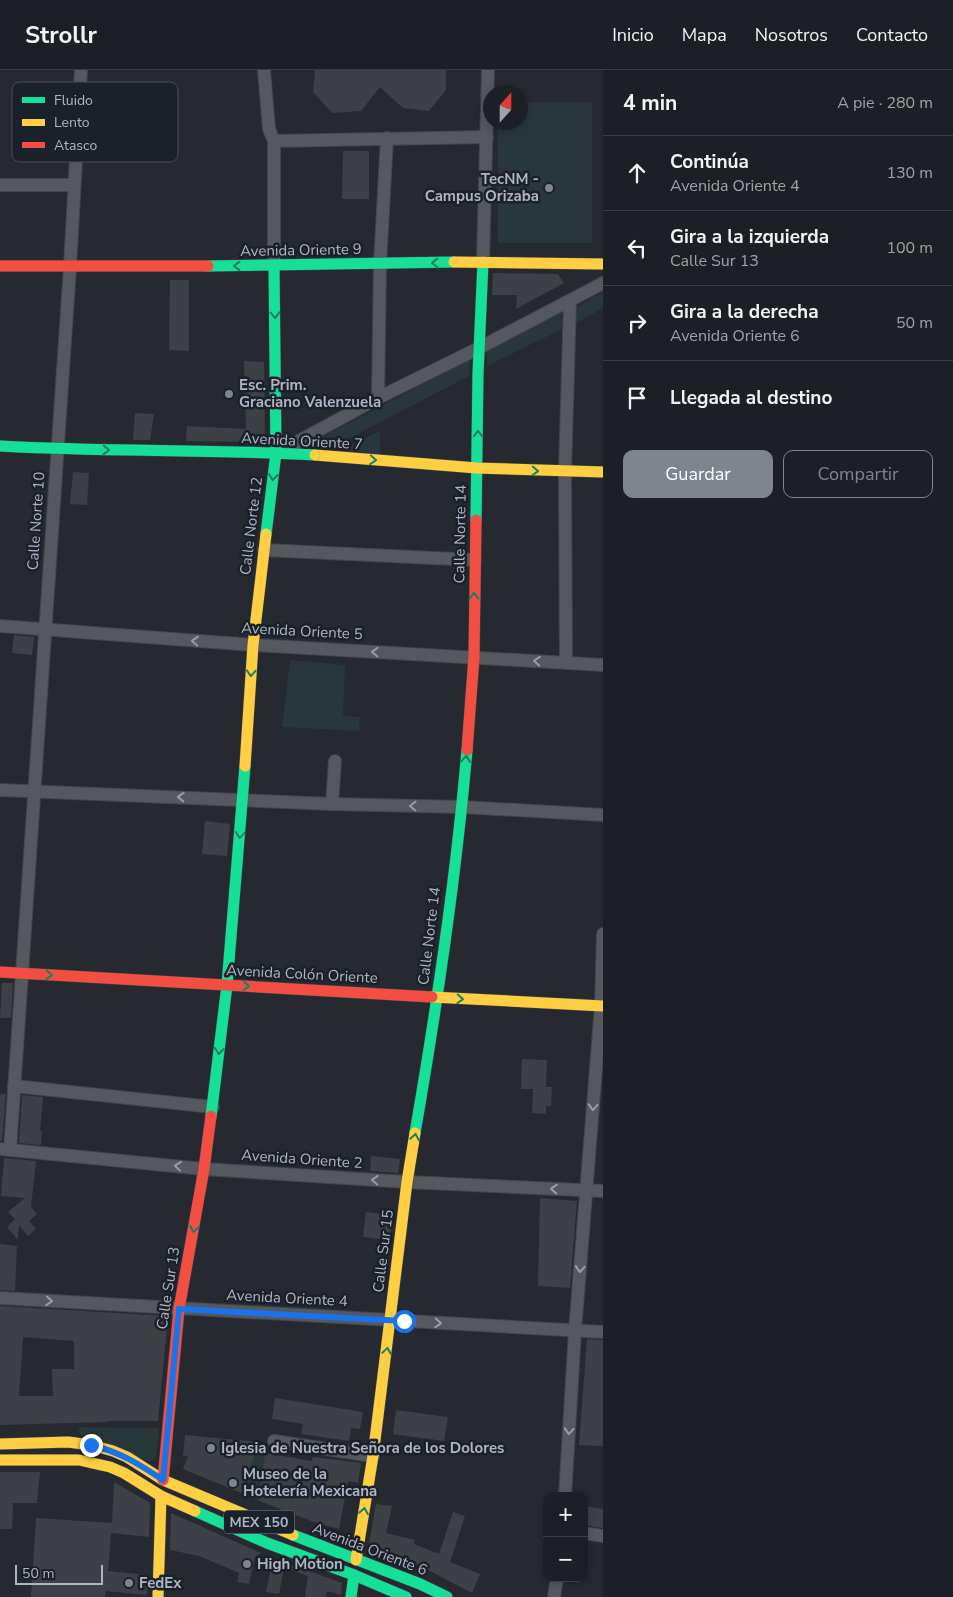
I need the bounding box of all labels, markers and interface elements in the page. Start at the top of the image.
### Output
text: Strollr [25,19,97,51]
text: Inicio [612,23,654,47]
text: Mapa [682,23,727,47]
text: Nosotros [755,23,828,47]
text: Contacto [856,23,928,47]
legend [12,82,178,162]
north arrow [483,85,528,130]
text: 4 min [623,89,677,117]
text: Fluido [54,91,93,110]
text: A pie · 280 m [837,92,933,114]
text: Lento [54,113,90,132]
text: Atasco [54,136,97,155]
text: Continúa [670,149,749,175]
icon: ahead [623,159,651,187]
text: 130 m [886,162,933,184]
place label: TecNM - Campus Orizaba [425,169,539,206]
text: Avenida Oriente 4 [670,175,800,197]
marker: TecNM - Campus Orizaba [543,182,555,194]
text: Gira a la izquierda [670,224,829,250]
icon: left [623,234,651,262]
text: 100 m [886,237,933,259]
street label: Avenida Oriente 9 [240,239,362,261]
text: Calle Sur 13 [670,250,759,272]
one-way arrow [430,258,438,268]
one-way arrow [233,261,240,271]
text: Gira a la derecha [670,299,819,325]
icon: right [623,309,651,337]
one-way arrow [269,311,280,319]
text: 50 m [896,312,933,334]
text: Avenida Oriente 6 [670,325,800,347]
place label: Esc. Prim. Graciano Valenzuela [239,375,381,412]
icon: arrive [623,384,651,412]
text: Llegada al destino [670,385,832,411]
marker: Esc. Prim. Graciano Valenzuela [223,388,235,400]
street label: Avenida Oriente 7 [241,428,363,454]
one-way arrow [473,430,483,438]
one-way arrow [102,445,110,455]
button: Guardar [623,450,773,498]
button: Compartir [783,450,933,498]
one-way arrow [369,454,377,465]
one-way arrow [531,465,539,476]
street label: Calle Norte 10 [23,471,49,571]
one-way arrow [268,473,279,481]
street label: Calle Norte 12 [235,476,267,576]
street label: Calle Norte 14 [449,485,471,583]
one-way arrow [469,592,480,600]
street label: Avenida Oriente 5 [241,618,363,644]
one-way arrow [191,635,199,646]
one-way arrow [370,646,378,657]
one-way arrow [533,656,541,667]
one-way arrow [245,669,256,677]
one-way arrow [460,754,471,762]
one-way arrow [177,792,184,802]
one-way arrow [409,801,416,811]
one-way arrow [234,831,245,839]
street label: Calle Norte 14 [413,886,445,986]
street label: Avenida Colón Oriente [226,960,378,988]
one-way arrow [45,969,53,980]
one-way arrow [242,981,250,992]
one-way arrow [457,993,465,1004]
one-way arrow [214,1047,225,1055]
one-way arrow [588,1103,599,1111]
one-way arrow [409,1133,419,1142]
street label: Avenida Oriente 2 [241,1145,363,1173]
one-way arrow [173,1161,181,1172]
one-way arrow [370,1174,378,1185]
one-way arrow [550,1183,558,1194]
street label: Calle Sur 15 [368,1208,398,1294]
one-way arrow [189,1224,199,1233]
street label: Calle Sur 13 [152,1245,184,1331]
one-way arrow [575,1265,586,1273]
street label: Avenida Oriente 4 [226,1285,348,1311]
one-way arrow [45,1296,53,1307]
route start [393,1310,416,1333]
one-way arrow [434,1317,442,1328]
one-way arrow [381,1346,392,1354]
one-way arrow [564,1427,575,1435]
route end [80,1434,103,1457]
place label: Iglesia de Nuestra Señora de los Dolores [221,1438,504,1458]
marker: Iglesia de Nuestra Señora de los Dolores [205,1442,217,1454]
place label: Museo de la Hotelería Mexicana [243,1464,377,1501]
marker: Museo de la Hotelería Mexicana [227,1477,239,1489]
map controls [543,1492,588,1582]
button: + [543,1492,588,1537]
one-way arrow [358,1507,369,1515]
road number: MEX 150 [224,1510,294,1534]
street label: Avenida Oriente 6 [310,1518,430,1580]
button: − [543,1537,588,1582]
place label: High Motion [257,1554,343,1574]
marker: High Motion [241,1558,253,1570]
scale bar [15,1562,102,1585]
text: 50 m [22,1564,54,1583]
place label: FedEx [139,1573,182,1593]
marker: FedEx [123,1577,135,1589]

